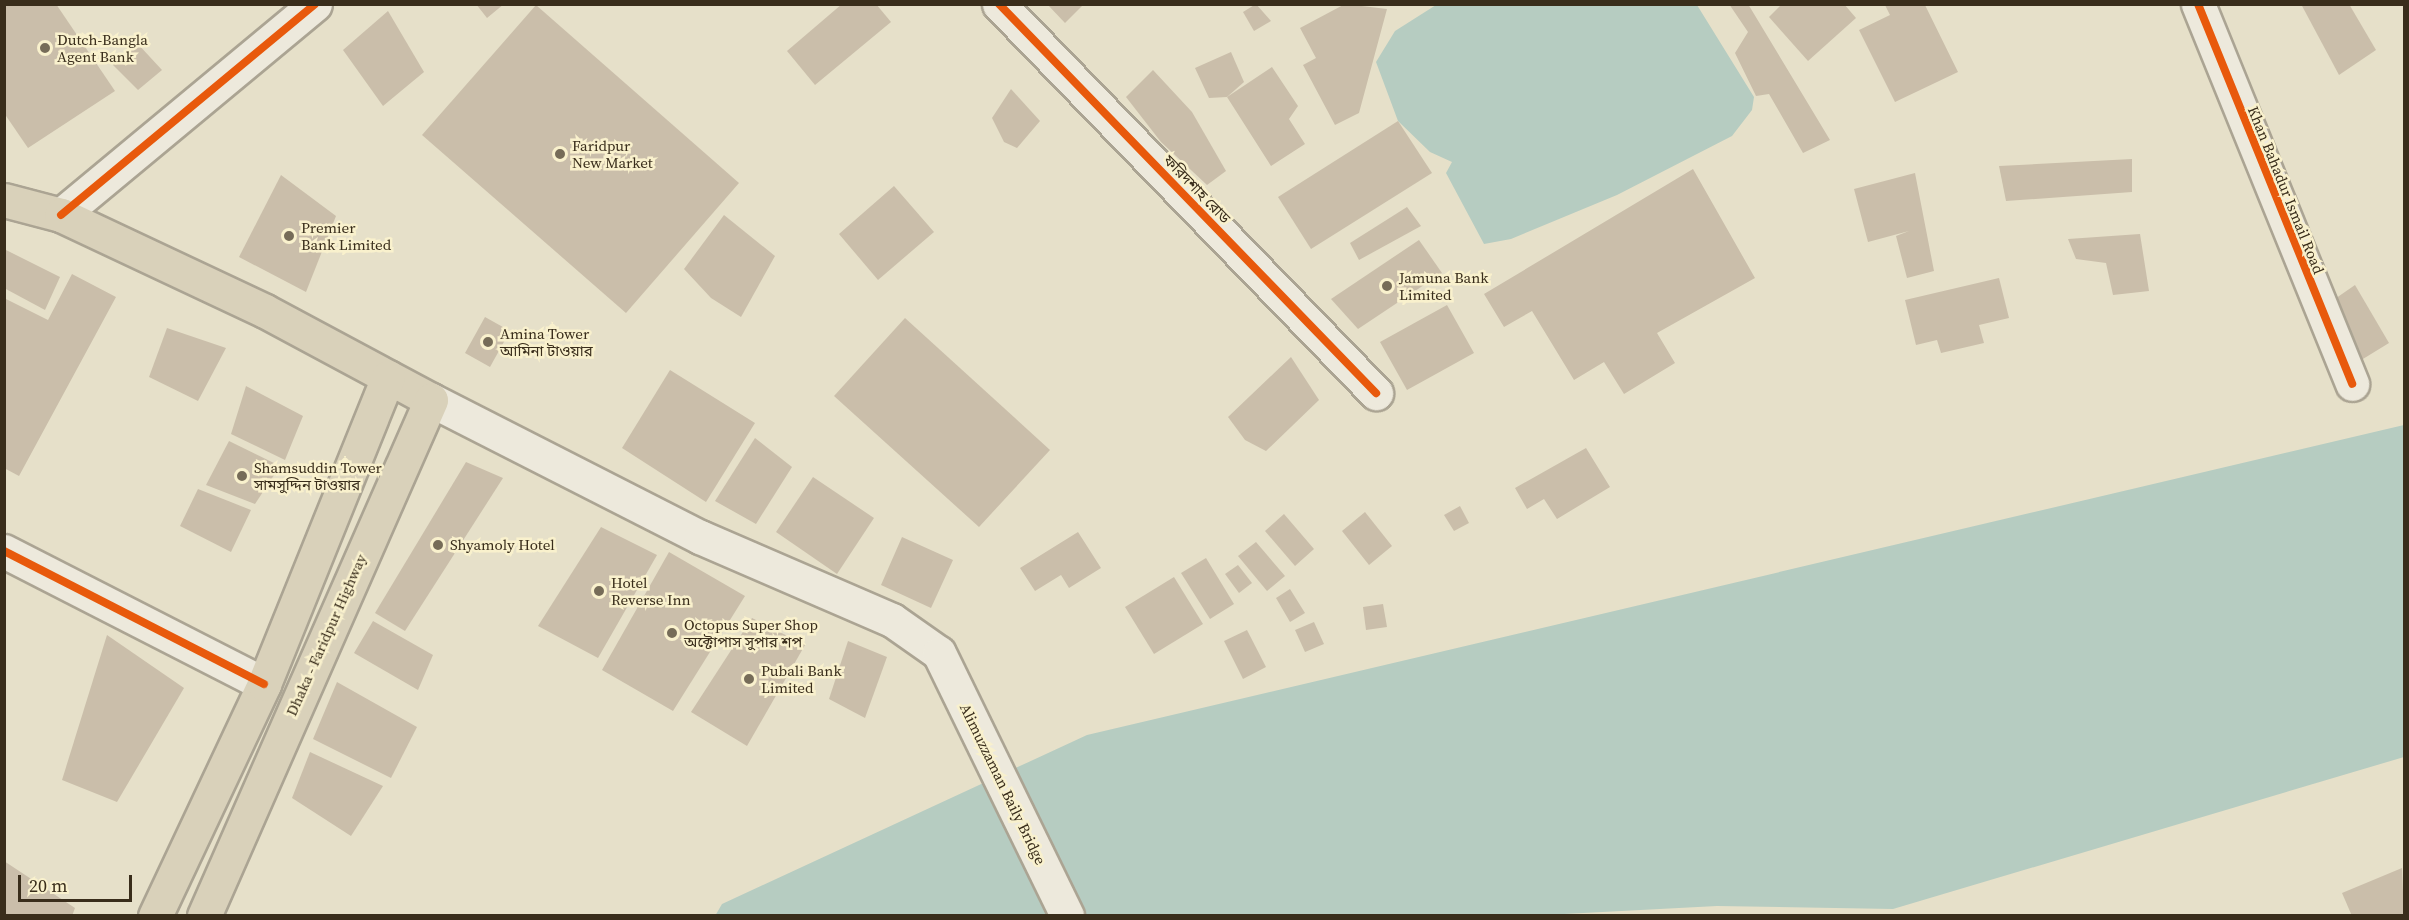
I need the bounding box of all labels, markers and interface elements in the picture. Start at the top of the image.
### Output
place label: Dutch-Bangla Agent Bank [57,30,148,65]
marker: Dutch-Bangla Agent Bank [38,41,52,55]
street label: Khan Bahadur Ismail Road [2244,104,2328,276]
place label: Faridpur New Market [572,136,653,171]
marker: Faridpur New Market [553,147,567,161]
street label: ফরিদশাহ রোড [1160,151,1234,227]
place label: Premier Bank Limited [301,218,391,253]
marker: Premier Bank Limited [282,229,296,243]
place label: Jamuna Bank Limited [1399,268,1488,303]
marker: Jamuna Bank Limited [1380,279,1394,293]
place label: Amina Tower আমিনা টাওয়ার [500,324,593,359]
marker: Amina Tower আমিনা টাওয়ার [481,335,495,349]
place label: Shamsuddin Tower সামসুদ্দিন টাওয়ার [254,458,382,493]
marker: Shamsuddin Tower সামসুদ্দিন টাওয়ার [235,469,249,483]
place label: Shyamoly Hotel [450,536,555,554]
marker: Shyamoly Hotel [431,538,445,552]
street label: Dhaka - Faridpur Highway [282,551,370,719]
place label: Hotel Reverse Inn [611,573,691,608]
marker: Hotel Reverse Inn [592,584,606,598]
place label: Octopus Super Shop অক্টোপাস সুপার শপ [684,615,818,650]
marker: Octopus Super Shop অক্টোপাস সুপার শপ [665,626,679,640]
place label: Pubali Bank Limited [761,661,842,696]
marker: Pubali Bank Limited [742,672,756,686]
street label: Alimuzzaman Baily Bridge [956,701,1050,867]
scale bar [21,863,135,901]
text: 20 m [29,873,67,898]

